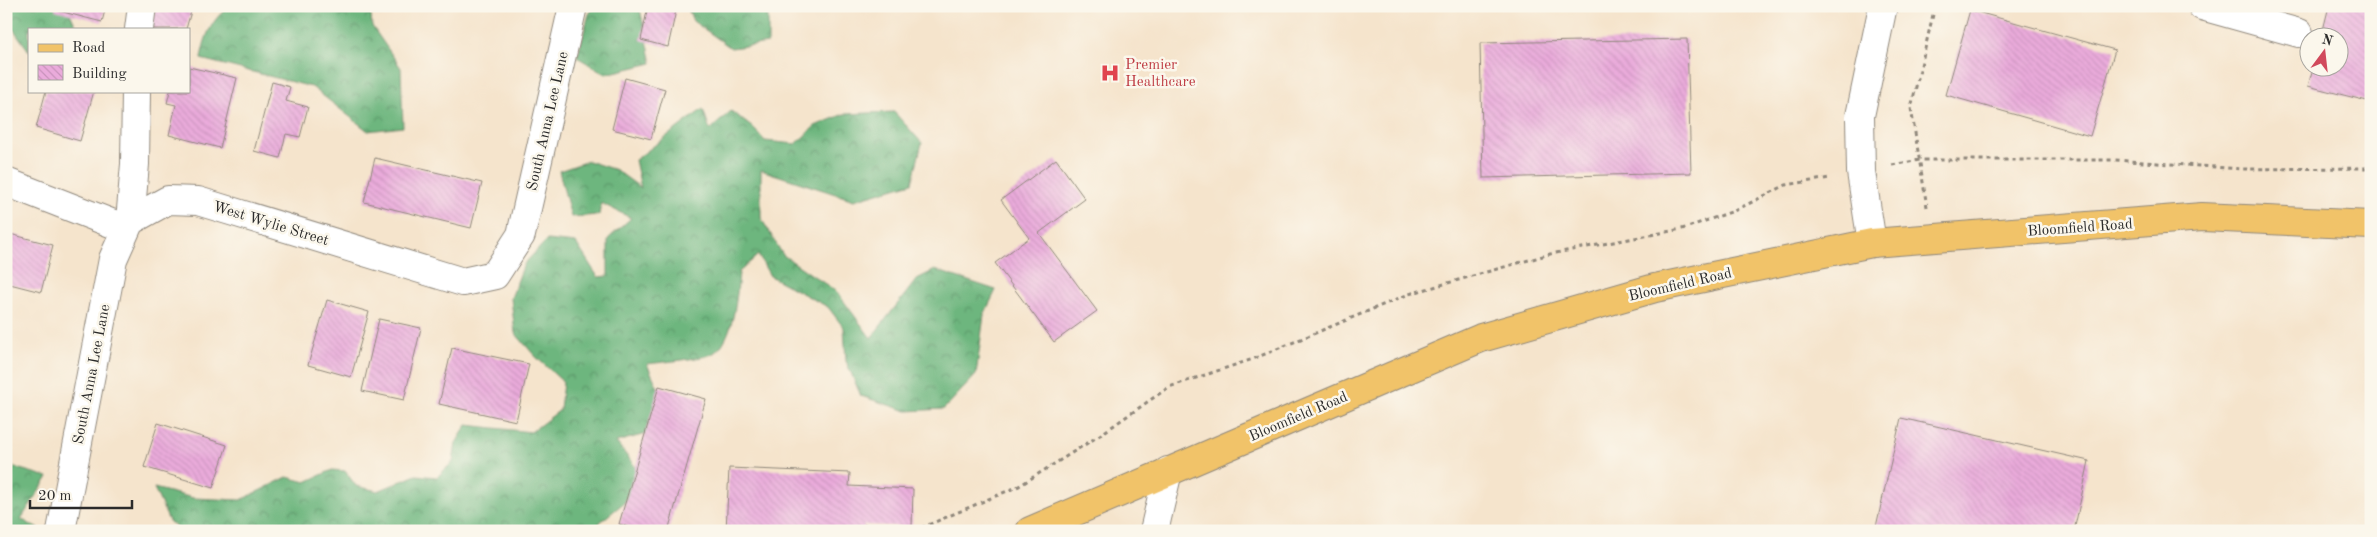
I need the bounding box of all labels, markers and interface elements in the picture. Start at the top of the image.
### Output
legend [28,28,190,92]
north arrow [2300,28,2350,78]
text: N [2320,32,2334,49]
text: Road [72,41,106,56]
street label: South Anna Lee Lane [525,50,572,192]
place label: Premier Healthcare [1125,58,1196,90]
hospital icon: Premier Healthcare [1099,62,1121,84]
text: Building [72,67,127,82]
street label: West Wylie Street [211,200,330,249]
street label: Bloomfield Road [2027,217,2133,240]
street label: Bloomfield Road [1627,266,1734,305]
street label: South Anna Lee Lane [72,303,113,445]
street label: Bloomfield Road [1247,390,1350,445]
scale bar [30,477,132,509]
text: 20 m [38,489,72,504]

